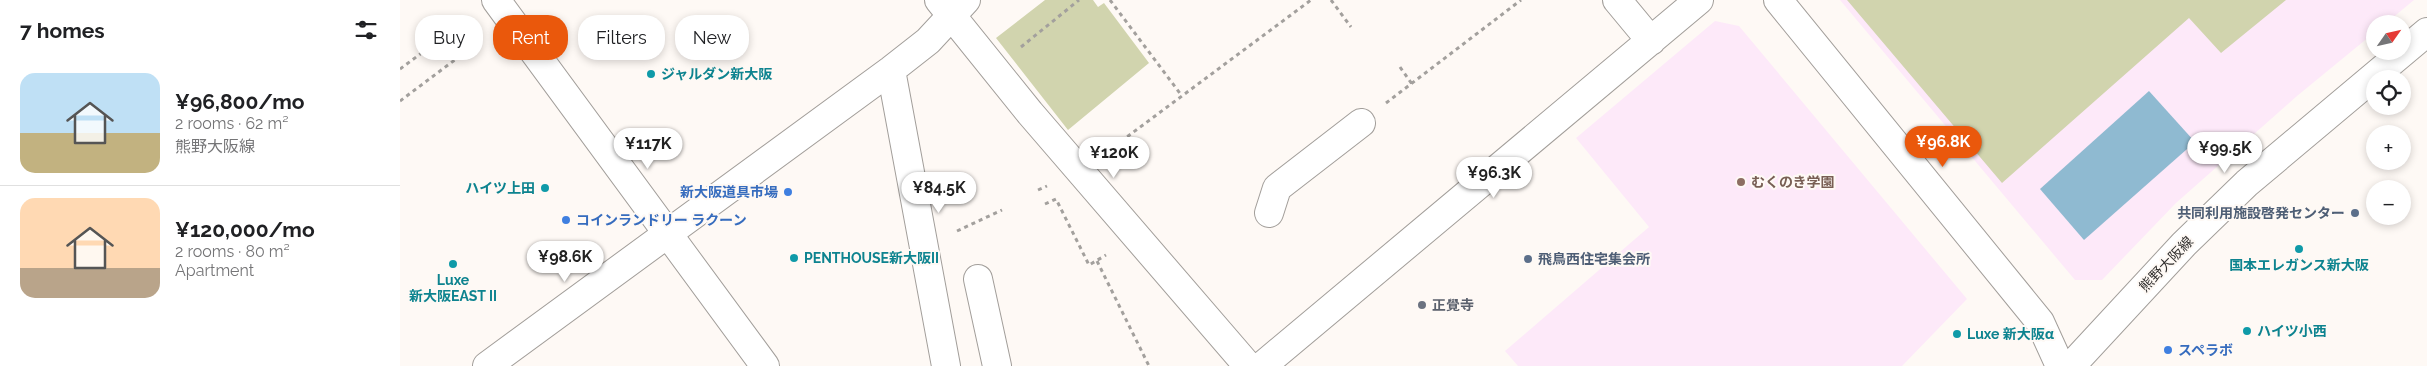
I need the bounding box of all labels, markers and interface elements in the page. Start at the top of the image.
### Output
chip: Buy [415,15,483,60]
chip: Rent [493,15,568,60]
chip: Filters [578,15,665,60]
chip: New [675,15,749,60]
north arrow [2366,15,2411,60]
map controls [2366,15,2411,225]
icon: filters [352,16,380,44]
text: 7 homes [20,18,105,43]
place label: ジャルダン新大阪 [661,66,772,82]
marker: ジャルダン新大阪 [645,68,657,80]
button: locate [2366,70,2411,115]
text: ¥96,800/mo [175,89,304,114]
icon: home [60,93,120,153]
text: 2 rooms · 62 m² [175,114,288,133]
button: + [2366,125,2411,170]
pin: ¥96.8K [1902,126,1984,168]
pin: ¥117K [613,128,683,170]
text: ¥96.8K [1916,132,1970,151]
pin: ¥99.5K [2184,132,2266,174]
text: ¥117K [625,134,671,153]
pin: ¥120K [1079,136,1149,179]
text: 熊野大阪線 [175,137,255,156]
text: ¥99.5K [2198,138,2252,157]
text: ¥120K [1090,143,1138,162]
pin: ¥96.3K [1453,156,1535,199]
text: ¥96.3K [1467,163,1521,182]
pin: ¥84.5K [898,172,980,214]
place label: むくのき学園 [1751,174,1835,190]
marker: むくのき学園 [1735,176,1747,188]
text: ¥84.5K [912,178,966,197]
place label: ハイツ上田 [465,180,535,196]
button: − [2366,180,2411,225]
marker: ハイツ上田 [539,182,551,194]
place label: 新大阪道具市場 [680,184,778,200]
marker: 新大阪道具市場 [782,186,794,198]
place label: 共同利用施設啓発センター [2177,205,2345,221]
marker: 共同利用施設啓発センター [2349,207,2361,219]
place label: コインランドリー ラクーン [576,212,747,228]
marker: コインランドリー ラクーン [560,214,572,226]
text: ¥120,000/mo [175,217,315,242]
icon: home [60,218,120,278]
street label: 熊野大阪線 [2136,233,2196,295]
pin: ¥98.6K [524,240,606,283]
text: 2 rooms · 80 m² [175,242,290,261]
marker: 国本エレガンス新大阪 [2293,243,2305,255]
text: ¥98.6K [538,247,592,266]
place label: PENTHOUSE新大阪II [804,250,939,266]
place label: 飛鳥西住宅集会所 [1538,251,1650,267]
marker: PENTHOUSE新大阪II [788,252,800,264]
marker: 飛鳥西住宅集会所 [1522,253,1534,265]
place label: 国本エレガンス新大阪 [2229,257,2369,273]
marker: Luxe 新大阪EAST II [447,258,459,270]
text: Apartment [175,261,254,280]
place label: Luxe 新大阪EAST II [409,272,497,304]
place label: 正覺寺 [1432,297,1474,313]
marker: 正覺寺 [1416,299,1428,311]
place label: ハイツ小西 [2257,323,2327,339]
marker: ハイツ小西 [2241,325,2253,337]
place label: Luxe 新大阪α [1967,326,2055,342]
marker: Luxe 新大阪α [1951,328,1963,340]
place label: スペラボ [2178,342,2233,358]
marker: スペラボ [2162,344,2174,356]

